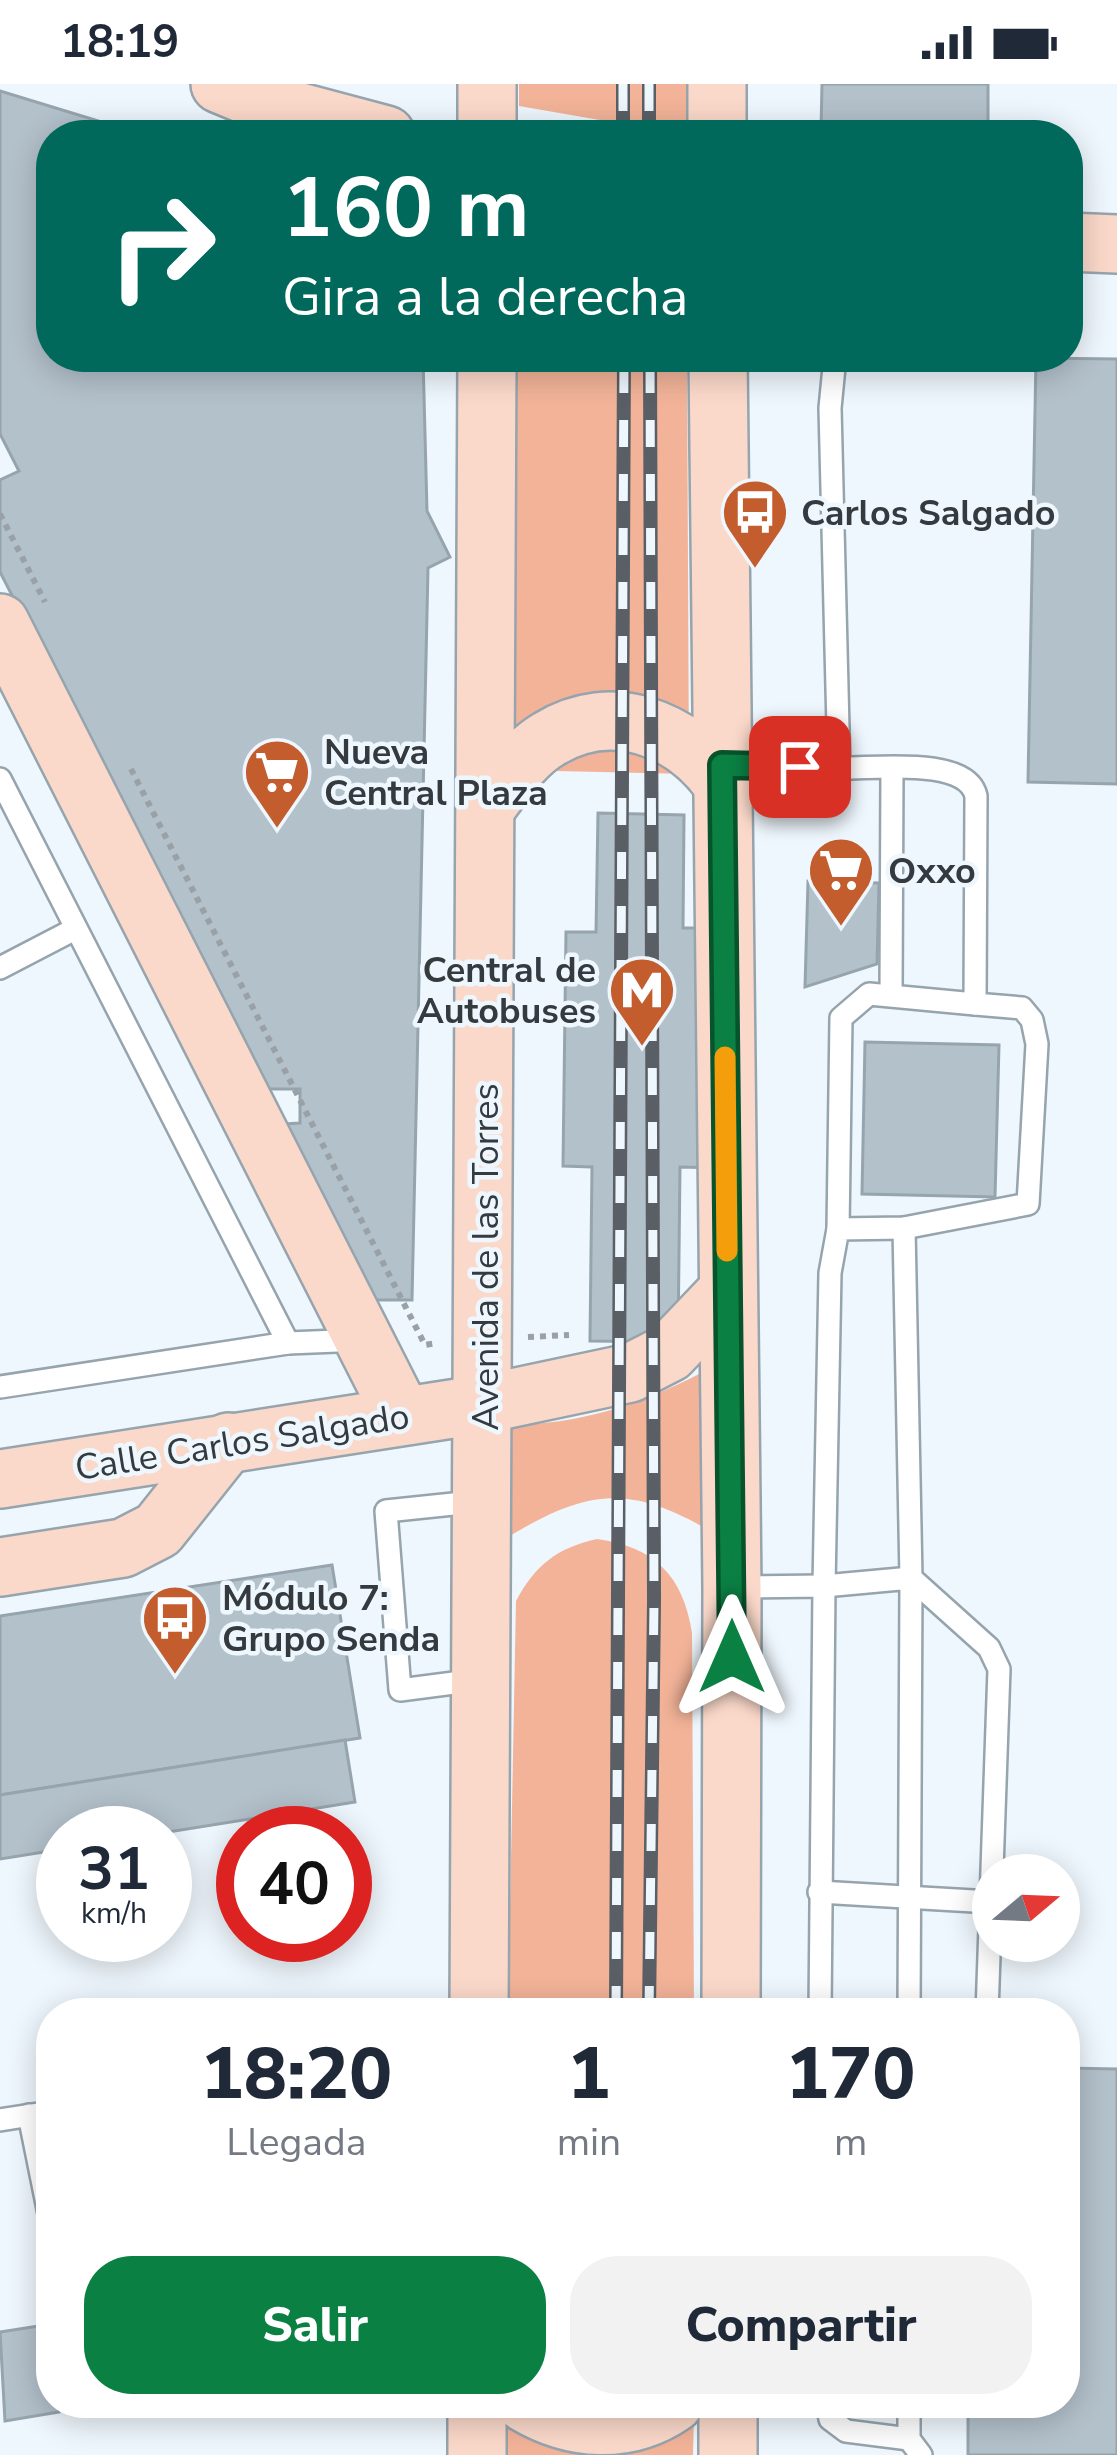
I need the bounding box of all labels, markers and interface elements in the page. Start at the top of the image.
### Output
text: 18:19 [60,12,179,73]
text: 160 m [282,151,530,266]
icon: right [84,168,240,324]
text: Gira a la derecha [282,260,689,334]
bus stop icon: Carlos Salgado [720,477,790,571]
place label: Carlos Salgado [801,489,1055,538]
pin [749,716,851,818]
place label: Nueva Central Plaza [324,728,548,818]
icon: arrive [767,734,833,800]
supermarket icon: Nueva Central Plaza [242,737,312,831]
supermarket icon: Oxxo [806,835,876,929]
place label: Oxxo [888,847,976,896]
place label: Central de Autobuses [417,946,596,1036]
metro station icon: Central de Autobuses [607,955,677,1049]
street label: Avenida de las Torres [462,1083,511,1431]
street label: Calle Carlos Salgado [72,1392,413,1493]
place label: Módulo 7: Grupo Senda [222,1574,440,1664]
bus stop icon: Módulo 7: Grupo Senda [140,1583,210,1677]
position arrow [669,1594,795,1720]
speed limit sign: 40 [216,1806,372,1962]
text: 31 [78,1828,150,1910]
north arrow [972,1854,1080,1962]
map controls [972,1854,1080,1962]
text: km/h [81,1893,147,1934]
text: 18:20 [201,2025,392,2123]
text: 1 [567,2025,611,2123]
text: 170 [786,2025,915,2123]
text: Llegada [226,2116,366,2169]
text: min [557,2116,621,2169]
text: m [834,2116,867,2169]
button: Salir [84,2256,546,2394]
button: Compartir [570,2256,1032,2394]

